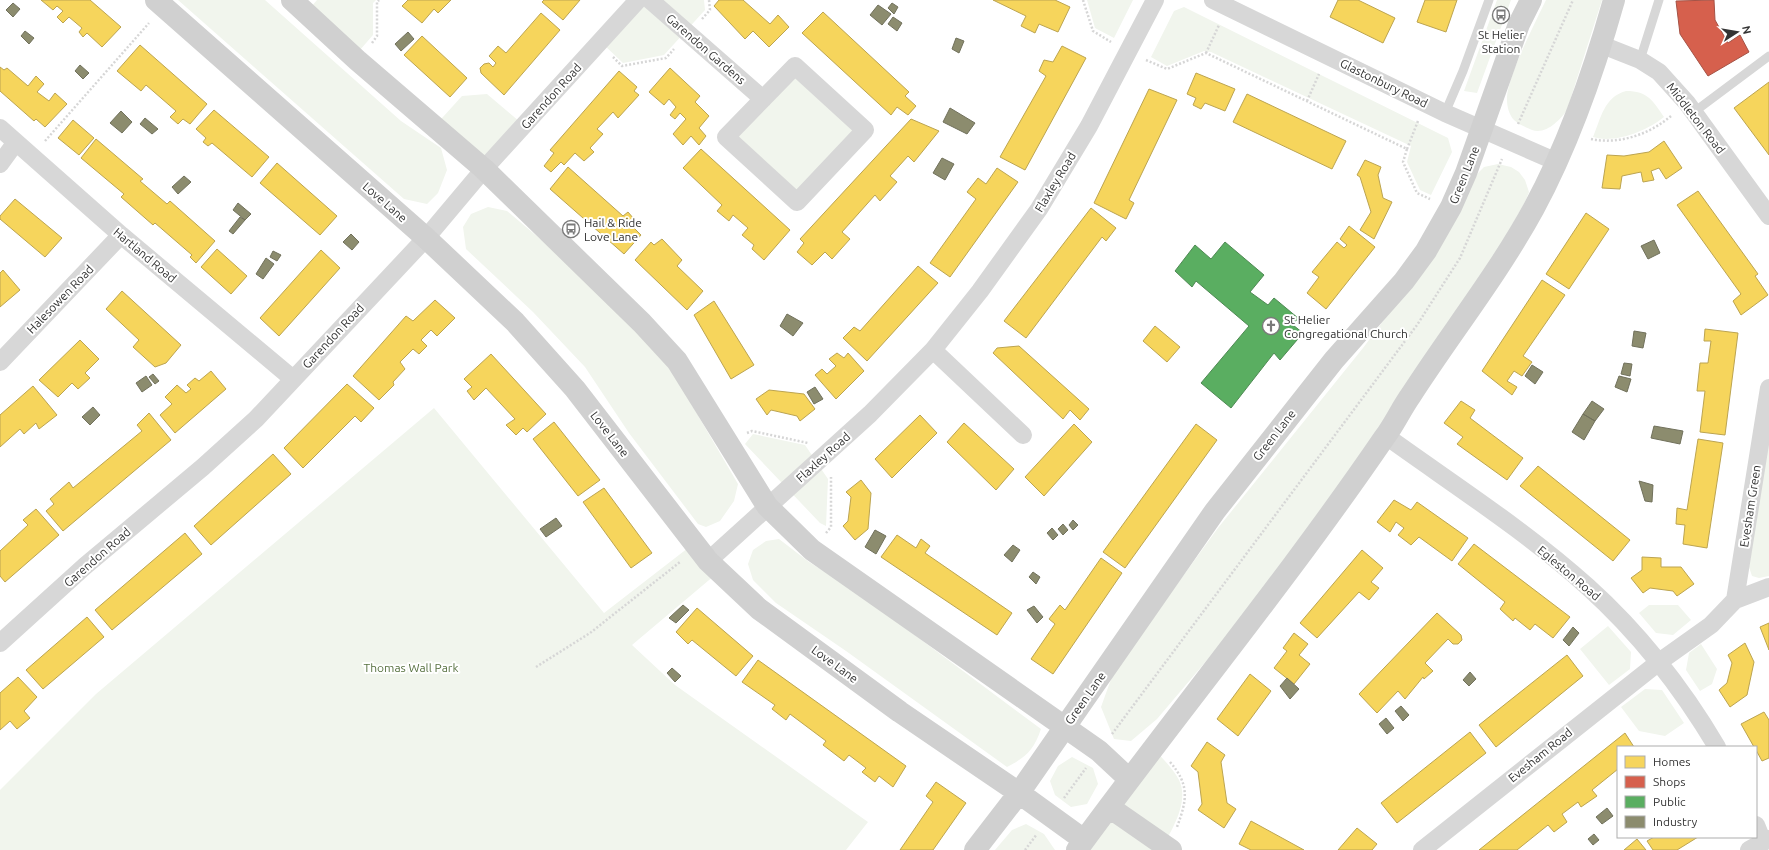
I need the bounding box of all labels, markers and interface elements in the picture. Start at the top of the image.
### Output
bus stop icon: St Helier Station [1491,5,1511,25]
street label: Garendon Gardens [664,11,748,87]
north arrow [1717,12,1757,52]
text: N [1740,25,1754,35]
place label: St Helier Station [1478,28,1524,55]
street label: Glastonbury Road [1338,56,1430,110]
street label: Garendon Road [518,61,584,131]
street label: Middleton Road [1664,80,1728,156]
street label: Green Lane [1447,144,1481,206]
street label: Flaxley Road [1032,150,1078,214]
street label: Love Lane [360,179,410,225]
place label: Hail & Ride Love Lane [584,216,642,243]
bus stop icon: Hail & Ride Love Lane [561,219,581,239]
street label: Hartland Road [111,225,179,285]
street label: Halesowen Road [24,262,96,336]
street label: Garendon Road [300,301,366,371]
place label: St Helier Congregational Church [1284,313,1408,340]
church icon: St Helier Congregational Church [1261,316,1281,336]
street label: Green Lane [1250,407,1298,463]
street label: Love Lane [588,409,632,459]
street label: Flaxley Road [794,430,852,484]
street label: Evesham Green [1737,464,1763,548]
street label: Garendon Road [61,525,133,589]
street label: Egleston Road [1535,543,1603,603]
street label: Love Lane [809,643,861,685]
park label: Thomas Wall Park [364,661,458,674]
street label: Green Lane [1062,669,1108,727]
street label: Evesham Road [1506,725,1574,785]
legend [1617,746,1757,838]
text: Homes [1653,755,1691,768]
text: Shops [1653,775,1685,788]
text: Public [1653,795,1686,808]
text: Industry [1653,815,1698,828]

